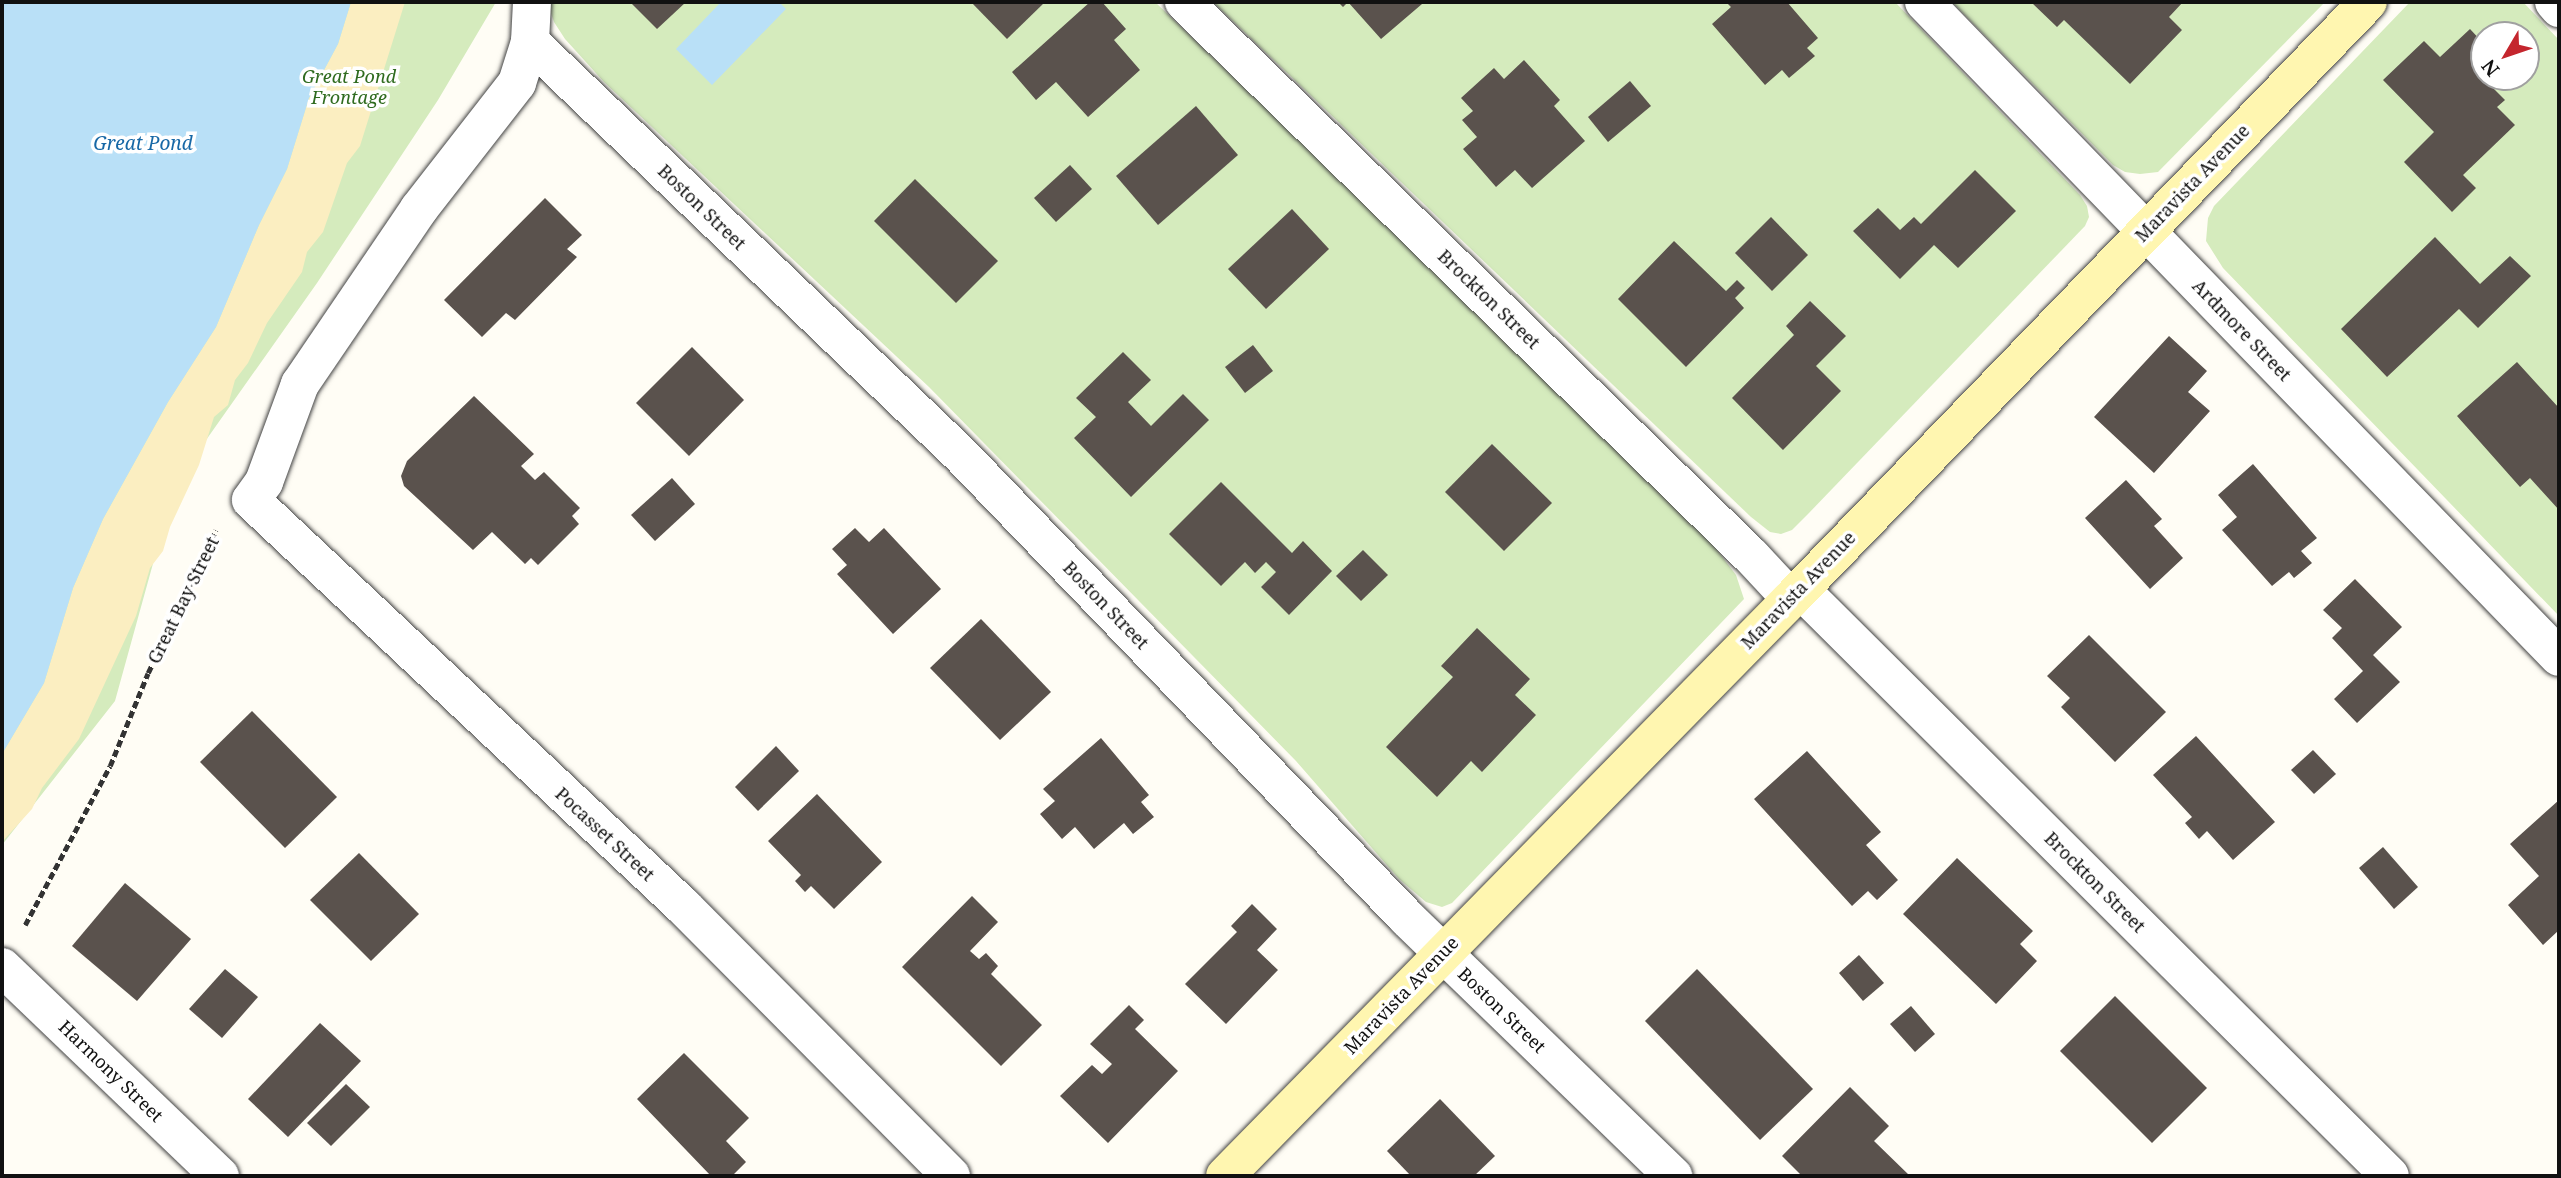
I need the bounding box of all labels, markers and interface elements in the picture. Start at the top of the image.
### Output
north arrow [2470,21,2540,91]
text: N [2475,54,2505,82]
park label: Great Pond Frontage [302,66,396,108]
street label: Maravista Avenue [2130,120,2254,246]
water label: Great Pond [93,133,193,155]
street label: Boston Street [654,160,750,254]
street label: Brockton Street [1434,245,1544,353]
street label: Ardmore Street [2188,275,2296,385]
street label: Maravista Avenue [1736,527,1860,653]
street label: Great Bay Street [143,533,223,667]
street label: Boston Street [1059,557,1153,653]
street label: Pocasset Street [551,783,659,885]
street label: Brockton Street [2040,827,2150,937]
street label: Maravista Avenue [1339,932,1463,1058]
street label: Boston Street [1454,963,1550,1057]
street label: Harmony Street [54,1016,168,1126]

